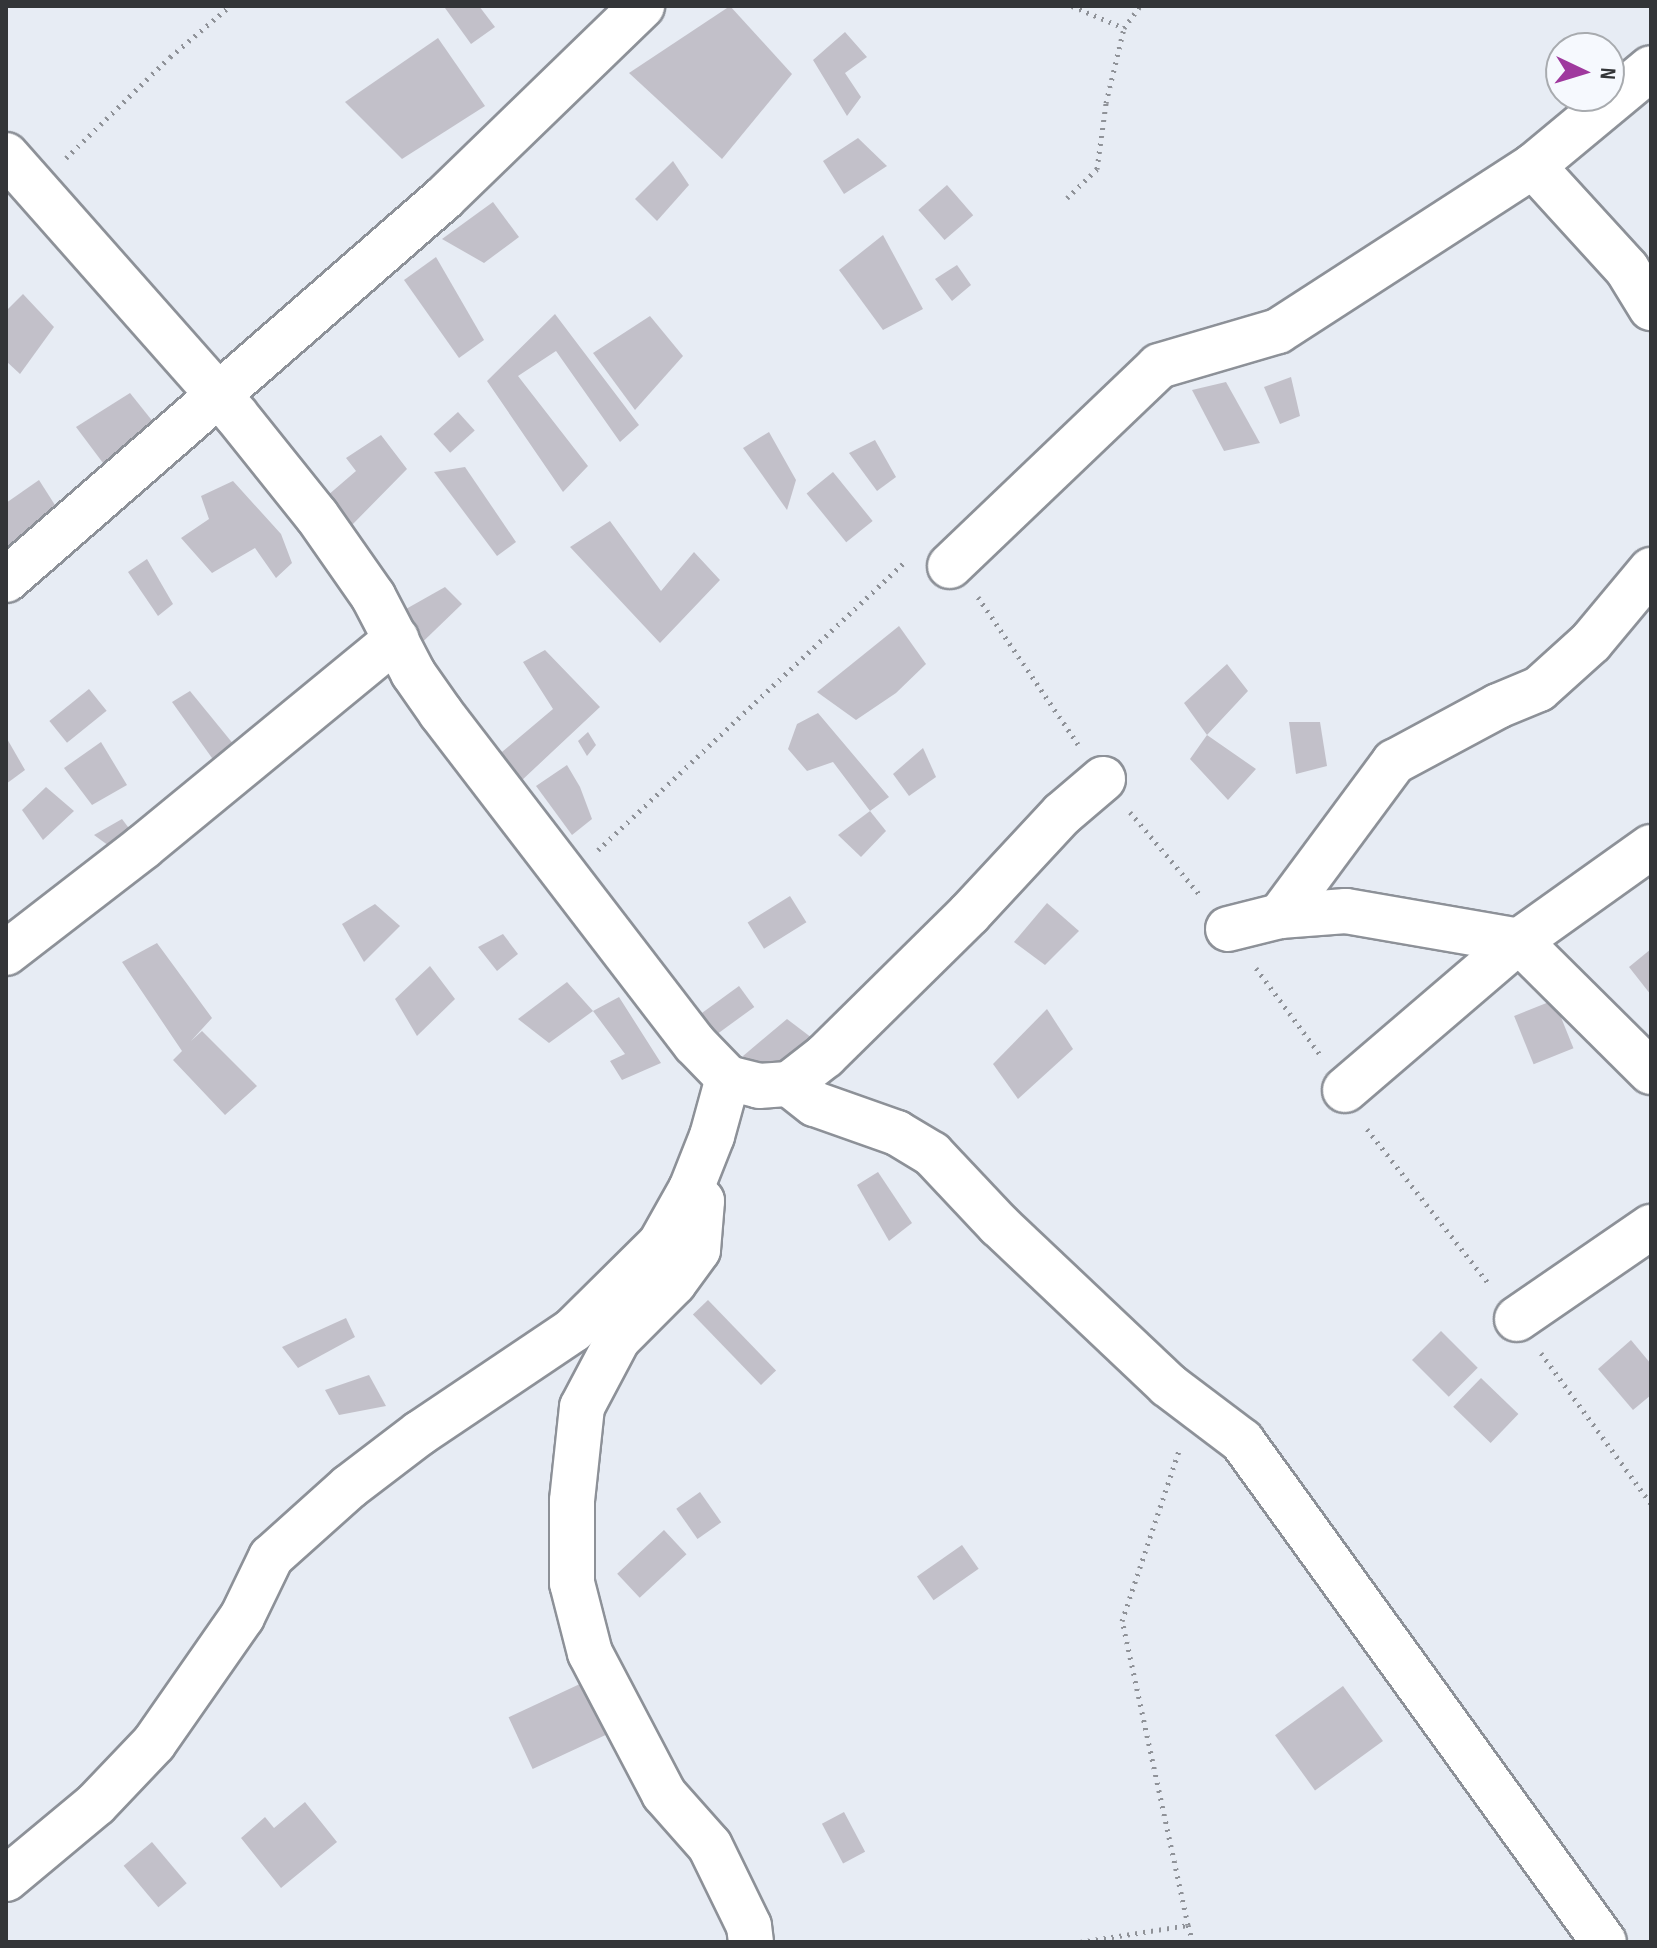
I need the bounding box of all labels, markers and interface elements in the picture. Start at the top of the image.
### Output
north arrow [1545,32,1625,112]
text: N [1594,67,1621,80]

